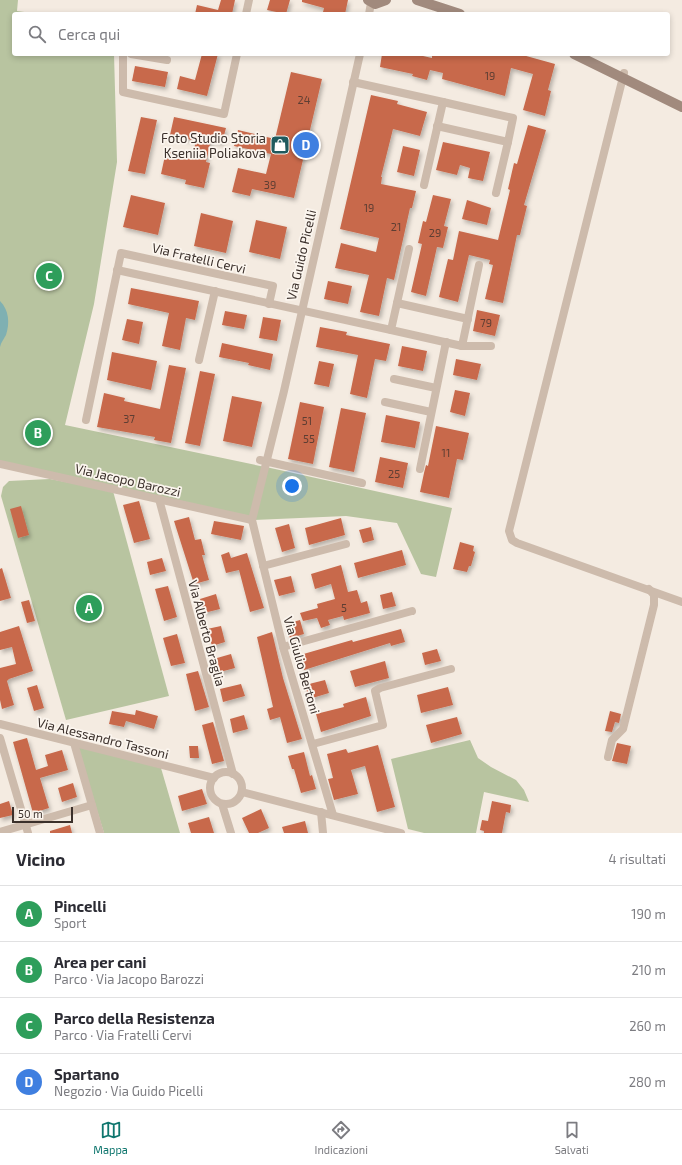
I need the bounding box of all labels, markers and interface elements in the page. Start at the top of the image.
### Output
search box [12,12,670,56]
icon: search [26,23,48,45]
text: Cerca qui [58,25,120,43]
house number: 19 [485,69,495,82]
house number: 24 [298,93,311,106]
place label: Foto Studio Storia Kseniia Poliakova [161,130,266,161]
pin: D [293,130,319,160]
shop icon: Foto Studio Storia Kseniia Poliakova [269,134,291,156]
house number: 39 [264,178,276,191]
house number: 19 [364,201,374,214]
street label: Via Guido Picelli [283,208,319,302]
house number: 21 [391,220,401,233]
house number: 29 [429,226,441,239]
street label: Via Fratelli Cervi [151,239,247,277]
pin: C [36,261,62,291]
house number: 79 [480,316,492,329]
house number: 37 [123,412,135,425]
house number: 51 [302,414,312,427]
pin: B [25,418,51,448]
house number: 55 [303,432,315,445]
house number: 11 [442,446,450,459]
street label: Via Jacopo Barozzi [74,460,182,500]
house number: 25 [388,467,400,480]
your location [282,476,302,496]
street label: Via Alberto Braglia [185,578,229,688]
pin: A [76,593,102,623]
house number: 5 [341,601,347,614]
street label: Via Giulio Bertoni [280,614,324,716]
street label: Via Alessandro Tassoni [36,714,170,762]
scale bar [12,805,73,824]
text: 50 m [18,807,43,820]
text: Vicino [16,849,65,869]
text: 4 risultati [609,851,666,867]
text: Pincelli [54,897,106,915]
text: A [25,906,33,922]
text: 190 m [631,906,666,922]
text: Sport [54,915,86,931]
text: Area per cani [54,953,146,971]
text: B [25,962,33,978]
text: 210 m [631,962,666,978]
text: Parco · Via Jacopo Barozzi [54,971,204,987]
text: Parco della Resistenza [54,1009,215,1027]
text: C [25,1018,33,1034]
text: 260 m [629,1018,666,1034]
text: Parco · Via Fratelli Cervi [54,1027,192,1043]
text: Spartano [54,1065,119,1083]
text: D [25,1074,33,1090]
text: 280 m [629,1074,666,1090]
text: Negozio · Via Guido Picelli [54,1083,203,1099]
tab: Mappa [93,1119,128,1156]
tab: Indicazioni [315,1119,368,1156]
tab: Salvati [555,1119,589,1156]

